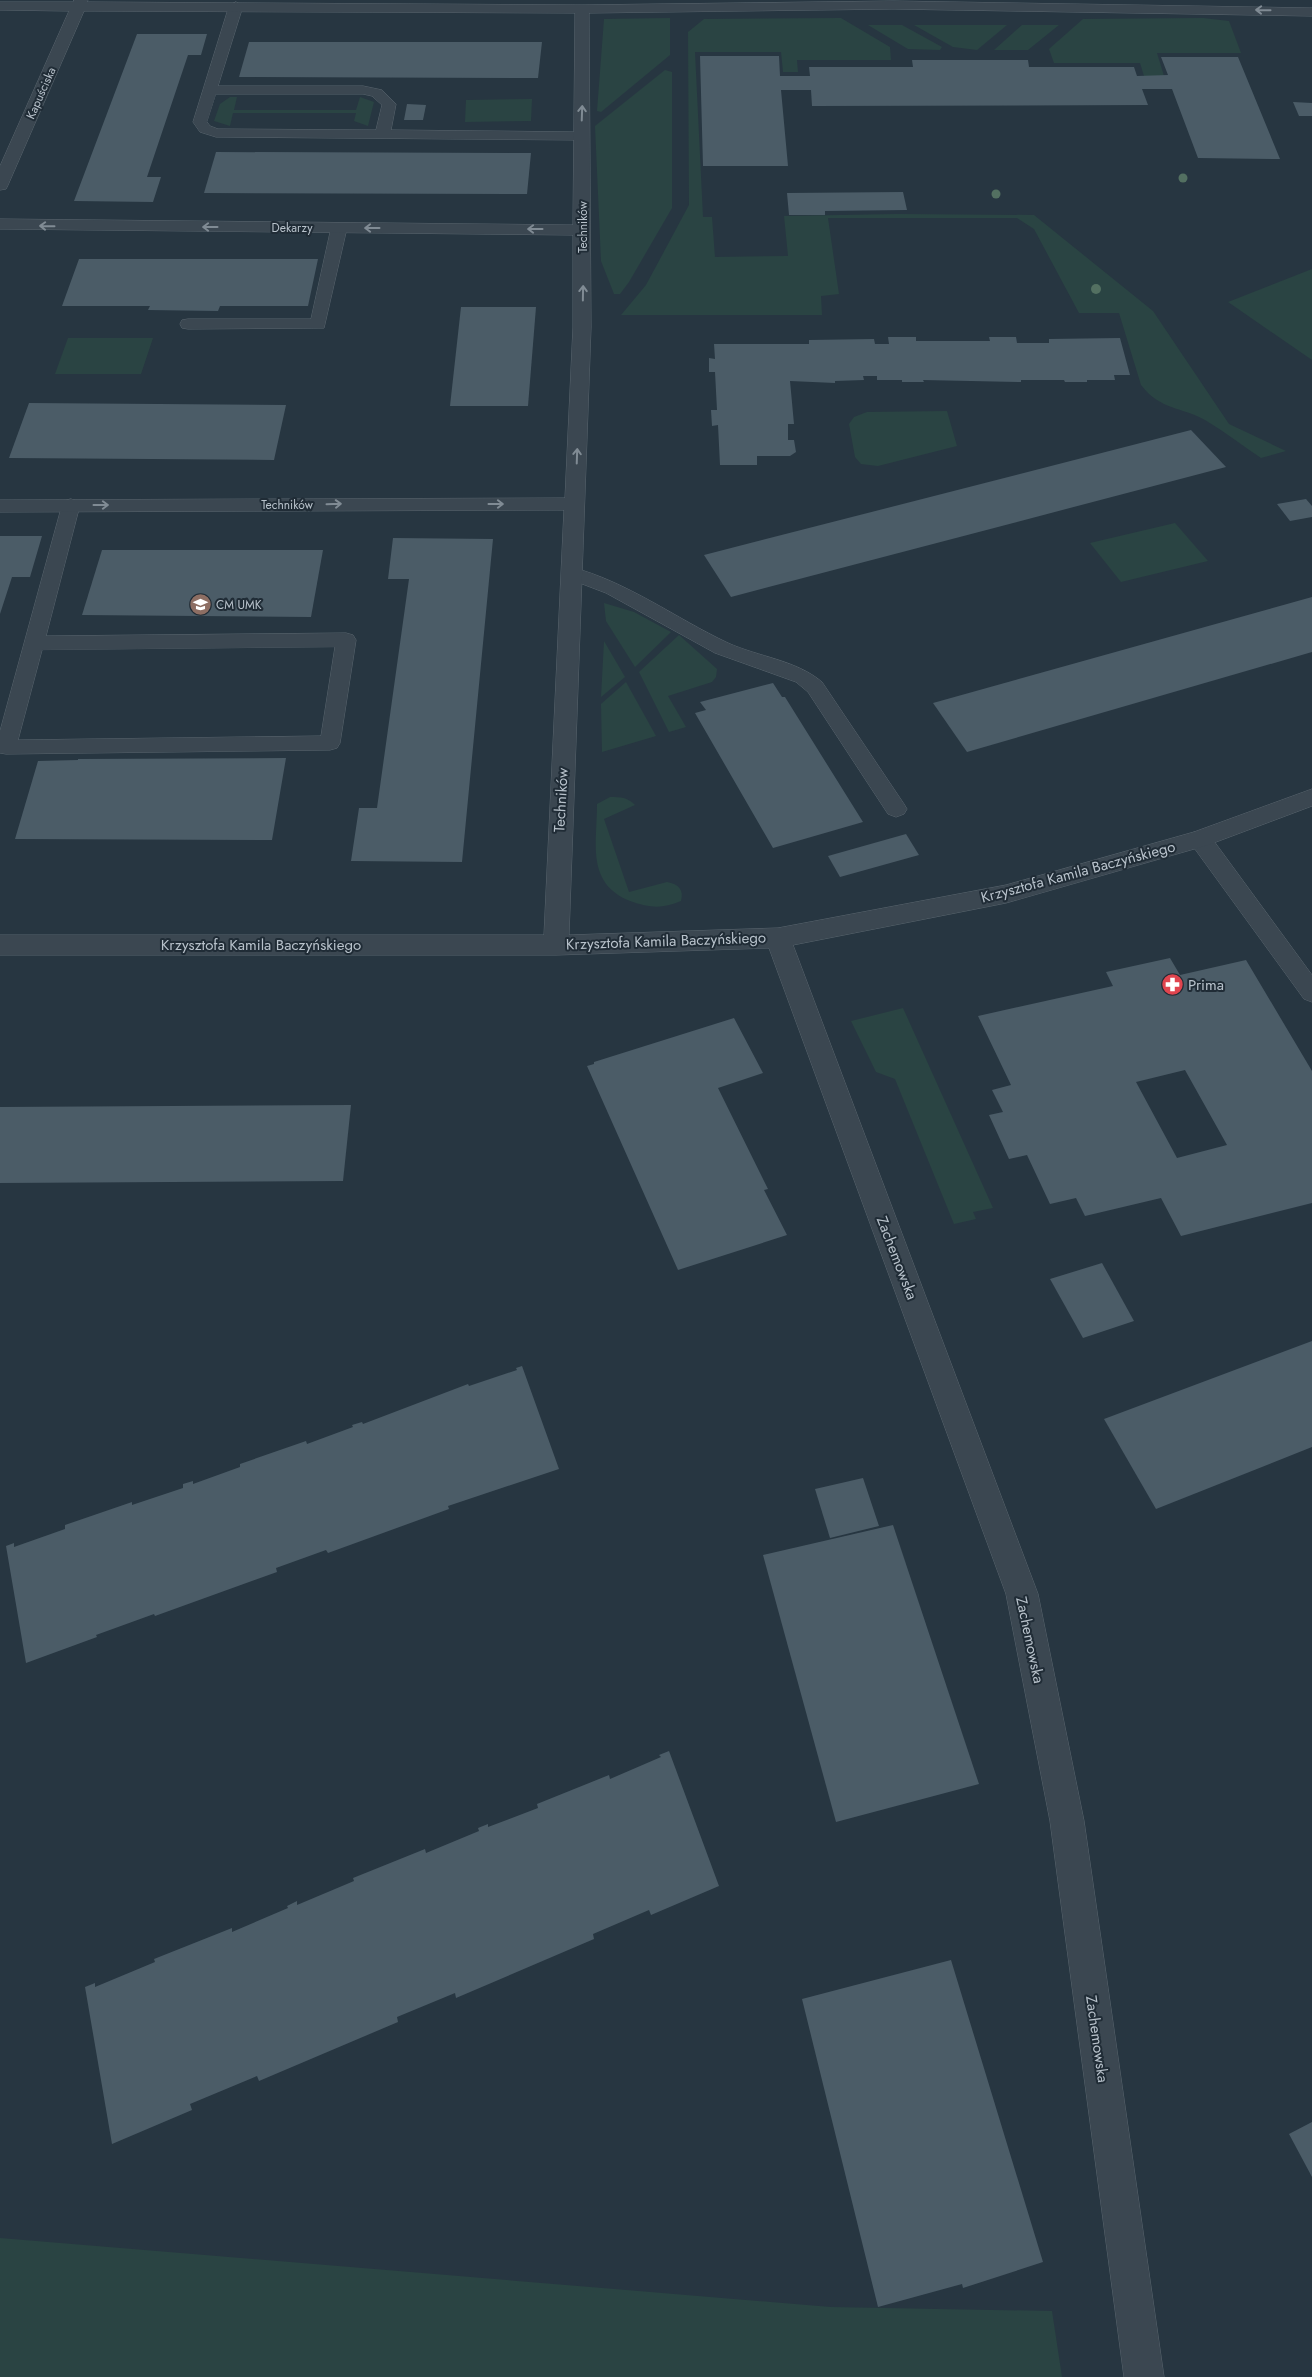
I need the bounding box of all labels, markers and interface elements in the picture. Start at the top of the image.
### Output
one-way arrow [1256,5,1272,14]
street label: Kapuściska [22,64,61,122]
one-way arrow [577,106,587,122]
street label: Techników [574,200,592,253]
street label: Dekarzy [272,219,313,237]
one-way arrow [39,221,55,230]
one-way arrow [202,222,218,232]
one-way arrow [364,223,380,233]
one-way arrow [527,224,543,234]
one-way arrow [578,286,587,302]
one-way arrow [572,448,581,464]
street label: Techników [261,496,314,514]
one-way arrow [325,499,341,509]
one-way arrow [488,499,504,509]
one-way arrow [92,500,109,510]
school or university icon: CM UMK [188,593,212,617]
place label: CM UMK [216,596,262,614]
street label: Techników [548,766,574,833]
street label: Krzysztofa Kamila Baczyńskiego [978,835,1178,909]
street label: Krzysztofa Kamila Baczyńskiego [565,927,767,955]
street label: Krzysztofa Kamila Baczyńskiego [161,934,361,956]
pharmacy icon: Prima [1160,973,1184,997]
place label: Prima [1188,974,1224,996]
street label: Zachemowska [871,1213,923,1303]
street label: Zachemowska [1010,1595,1050,1685]
street label: Zachemowska [1080,1994,1114,2084]

